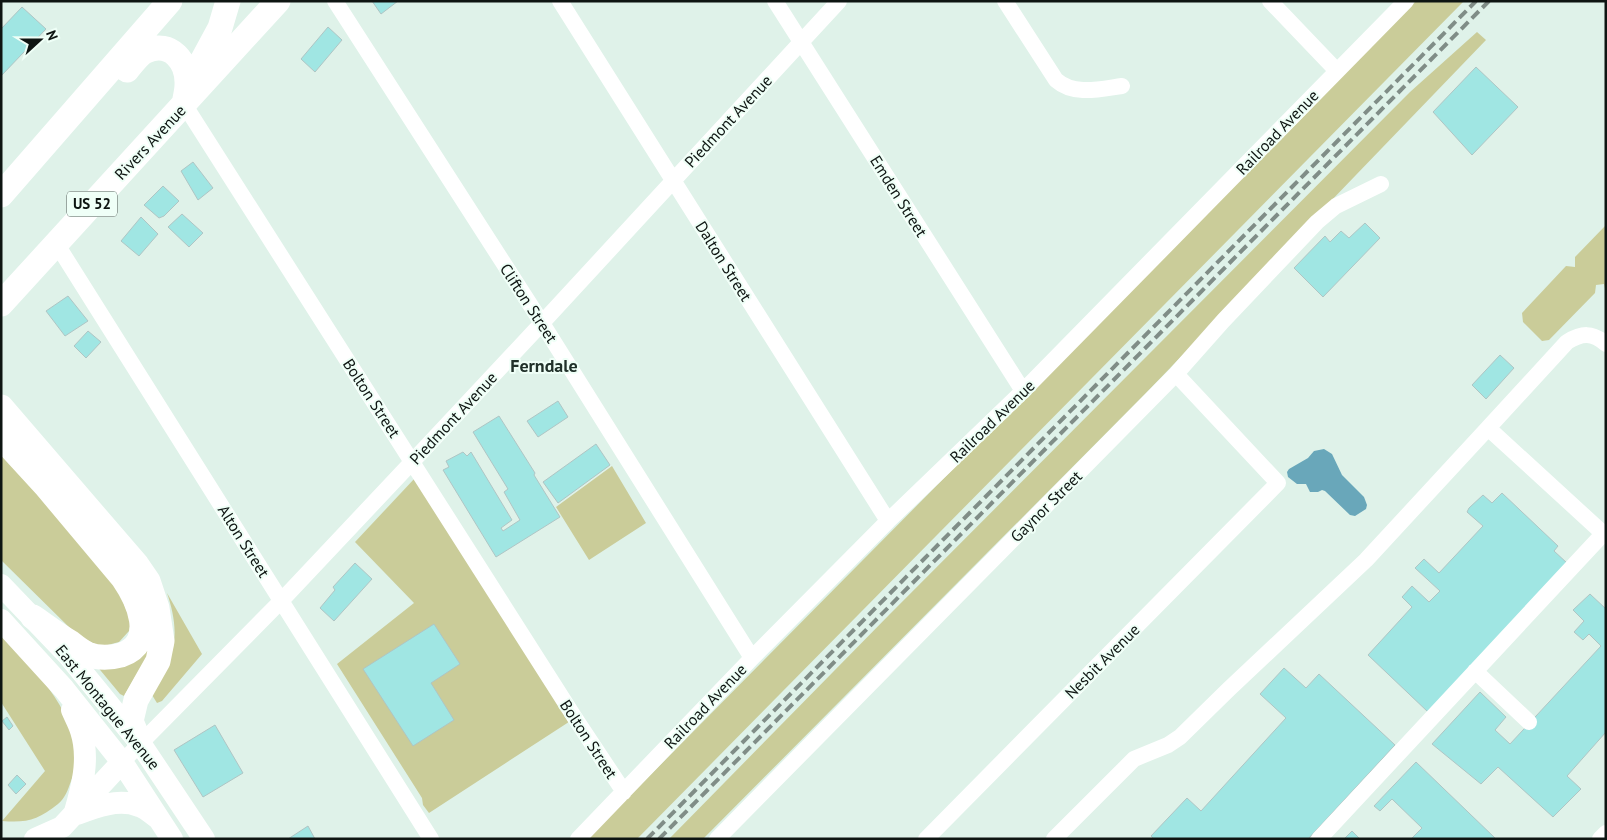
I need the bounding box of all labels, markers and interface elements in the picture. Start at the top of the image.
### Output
north arrow [15,15,65,65]
text: N [42,28,62,43]
street label: Piedmont Avenue [680,70,776,172]
street label: Railroad Avenue [1231,85,1323,179]
street label: Rivers Avenue [110,100,190,184]
street label: Emden Street [866,152,932,241]
road number: US 52 [67,192,117,216]
street label: Dalton Street [691,217,757,305]
street label: Clifton Street [496,260,562,347]
district label: Ferndale [510,354,578,377]
street label: Bolton Street [339,355,405,442]
street label: Piedmont Avenue [405,367,501,469]
street label: Railroad Avenue [945,375,1039,467]
street label: Gaynor Street [1006,466,1086,546]
street label: Alton Street [214,501,274,581]
street label: Nesbit Avenue [1060,619,1144,703]
street label: East Montague Avenue [51,640,165,774]
street label: Railroad Avenue [659,659,751,753]
street label: Bolton Street [556,696,622,783]

